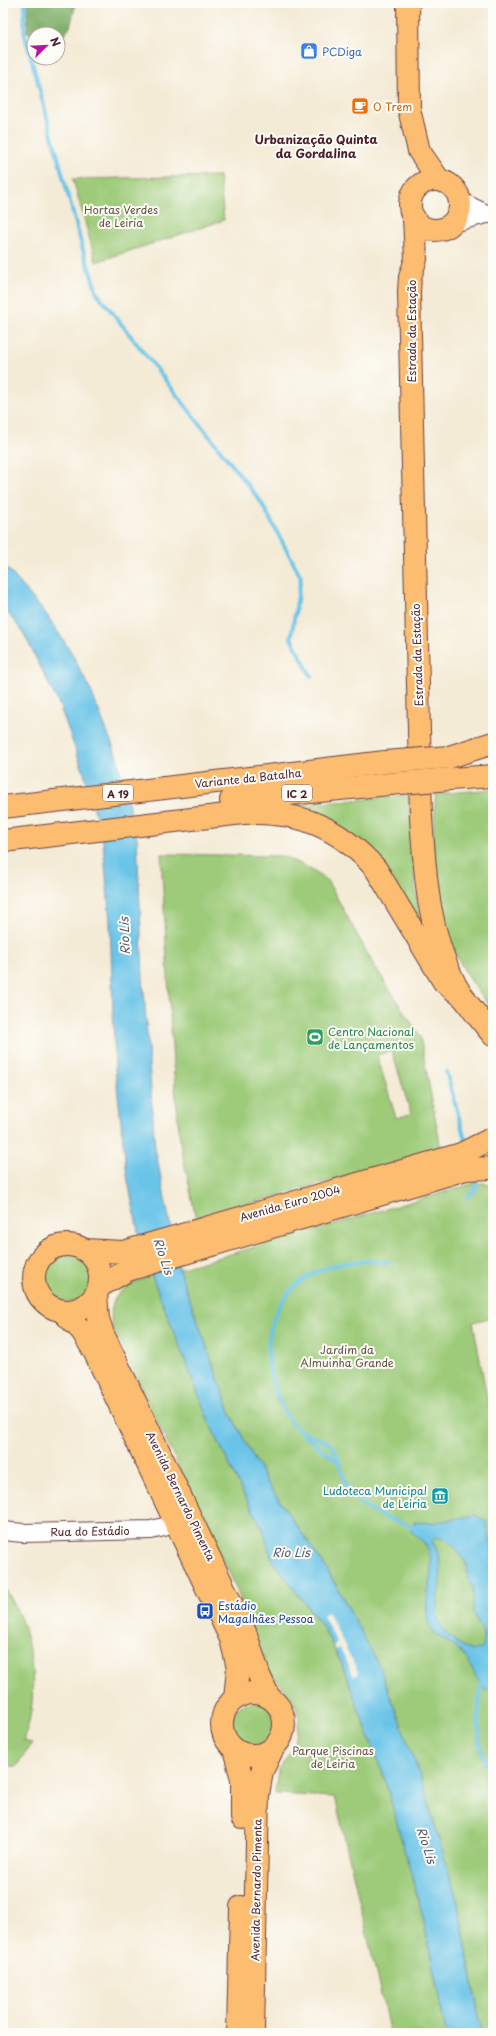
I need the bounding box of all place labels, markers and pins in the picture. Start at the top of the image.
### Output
shop icon: PCDiga [299,41,319,61]
place label: PCDiga [322,43,362,60]
cafe icon: O Trem [350,96,370,116]
place label: O Trem [373,98,412,115]
place label: Centro Nacional de Lançamentos [328,1023,414,1053]
sports icon: Centro Nacional de Lançamentos [305,1027,325,1047]
place label: Ludoteca Municipal de Leiria [323,1482,427,1512]
museum icon: Ludoteca Municipal de Leiria [430,1486,450,1506]
place label: Estádio Magalhães Pessoa [218,1597,314,1627]
bus stop icon: Estádio Magalhães Pessoa [195,1601,215,1621]

